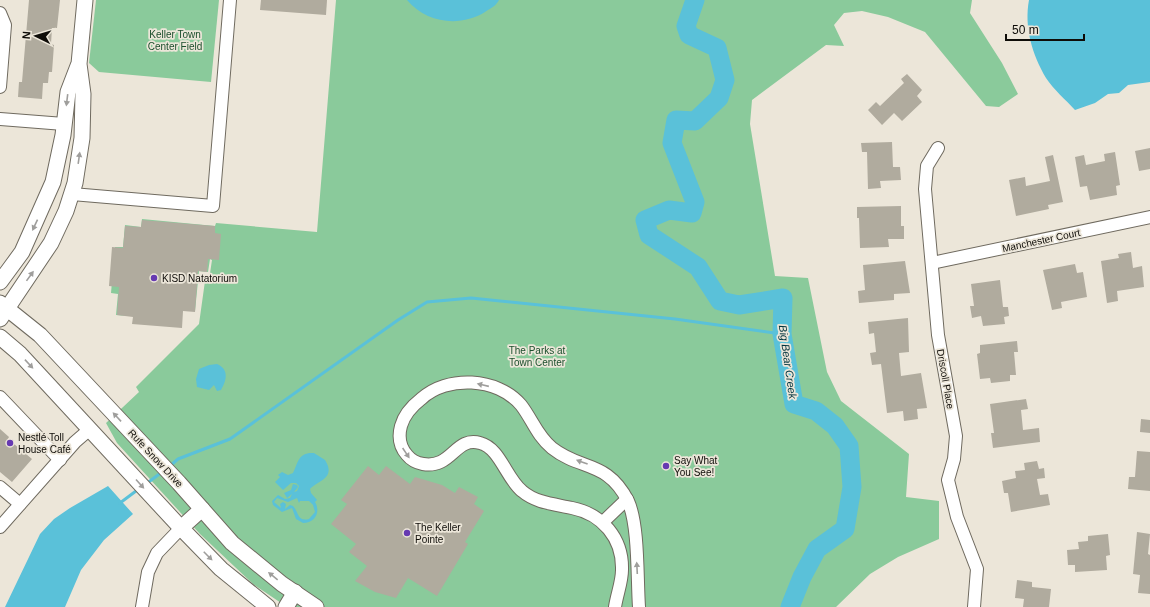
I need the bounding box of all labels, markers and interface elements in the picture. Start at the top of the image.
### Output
north arrow [16,16,56,56]
scale bar [1006,16,1084,42]
text: 50 m [1012,23,1039,37]
park label: Keller Town Center Field [148,29,202,52]
text: N [20,31,32,40]
one-way arrow [64,94,70,106]
one-way arrow [76,152,82,164]
one-way arrow [32,220,38,231]
street label: Manchester Court [1001,227,1081,254]
one-way arrow [26,271,34,282]
marker: KISD Natatorium [149,273,159,283]
place label: KISD Natatorium [162,273,237,284]
water label: Big Bear Creek [777,324,799,400]
park label: The Parks at Town Center [509,345,566,368]
street label: Driscoll Place [935,348,956,410]
one-way arrow [24,359,33,368]
one-way arrow [477,381,490,387]
one-way arrow [113,412,122,422]
street label: Rufe Snow Drive [126,427,186,490]
place label: Nestlé Toll House Café [18,432,71,455]
marker: Nestlé Toll House Café [5,438,15,448]
one-way arrow [402,448,410,458]
place label: Say What You See! [674,455,718,478]
one-way arrow [575,459,587,465]
marker: Say What You See! [661,461,671,471]
one-way arrow [135,479,145,489]
place label: The Keller Pointe [415,522,461,545]
marker: The Keller Pointe [402,528,412,538]
one-way arrow [203,551,213,561]
one-way arrow [633,562,640,574]
one-way arrow [267,572,278,581]

